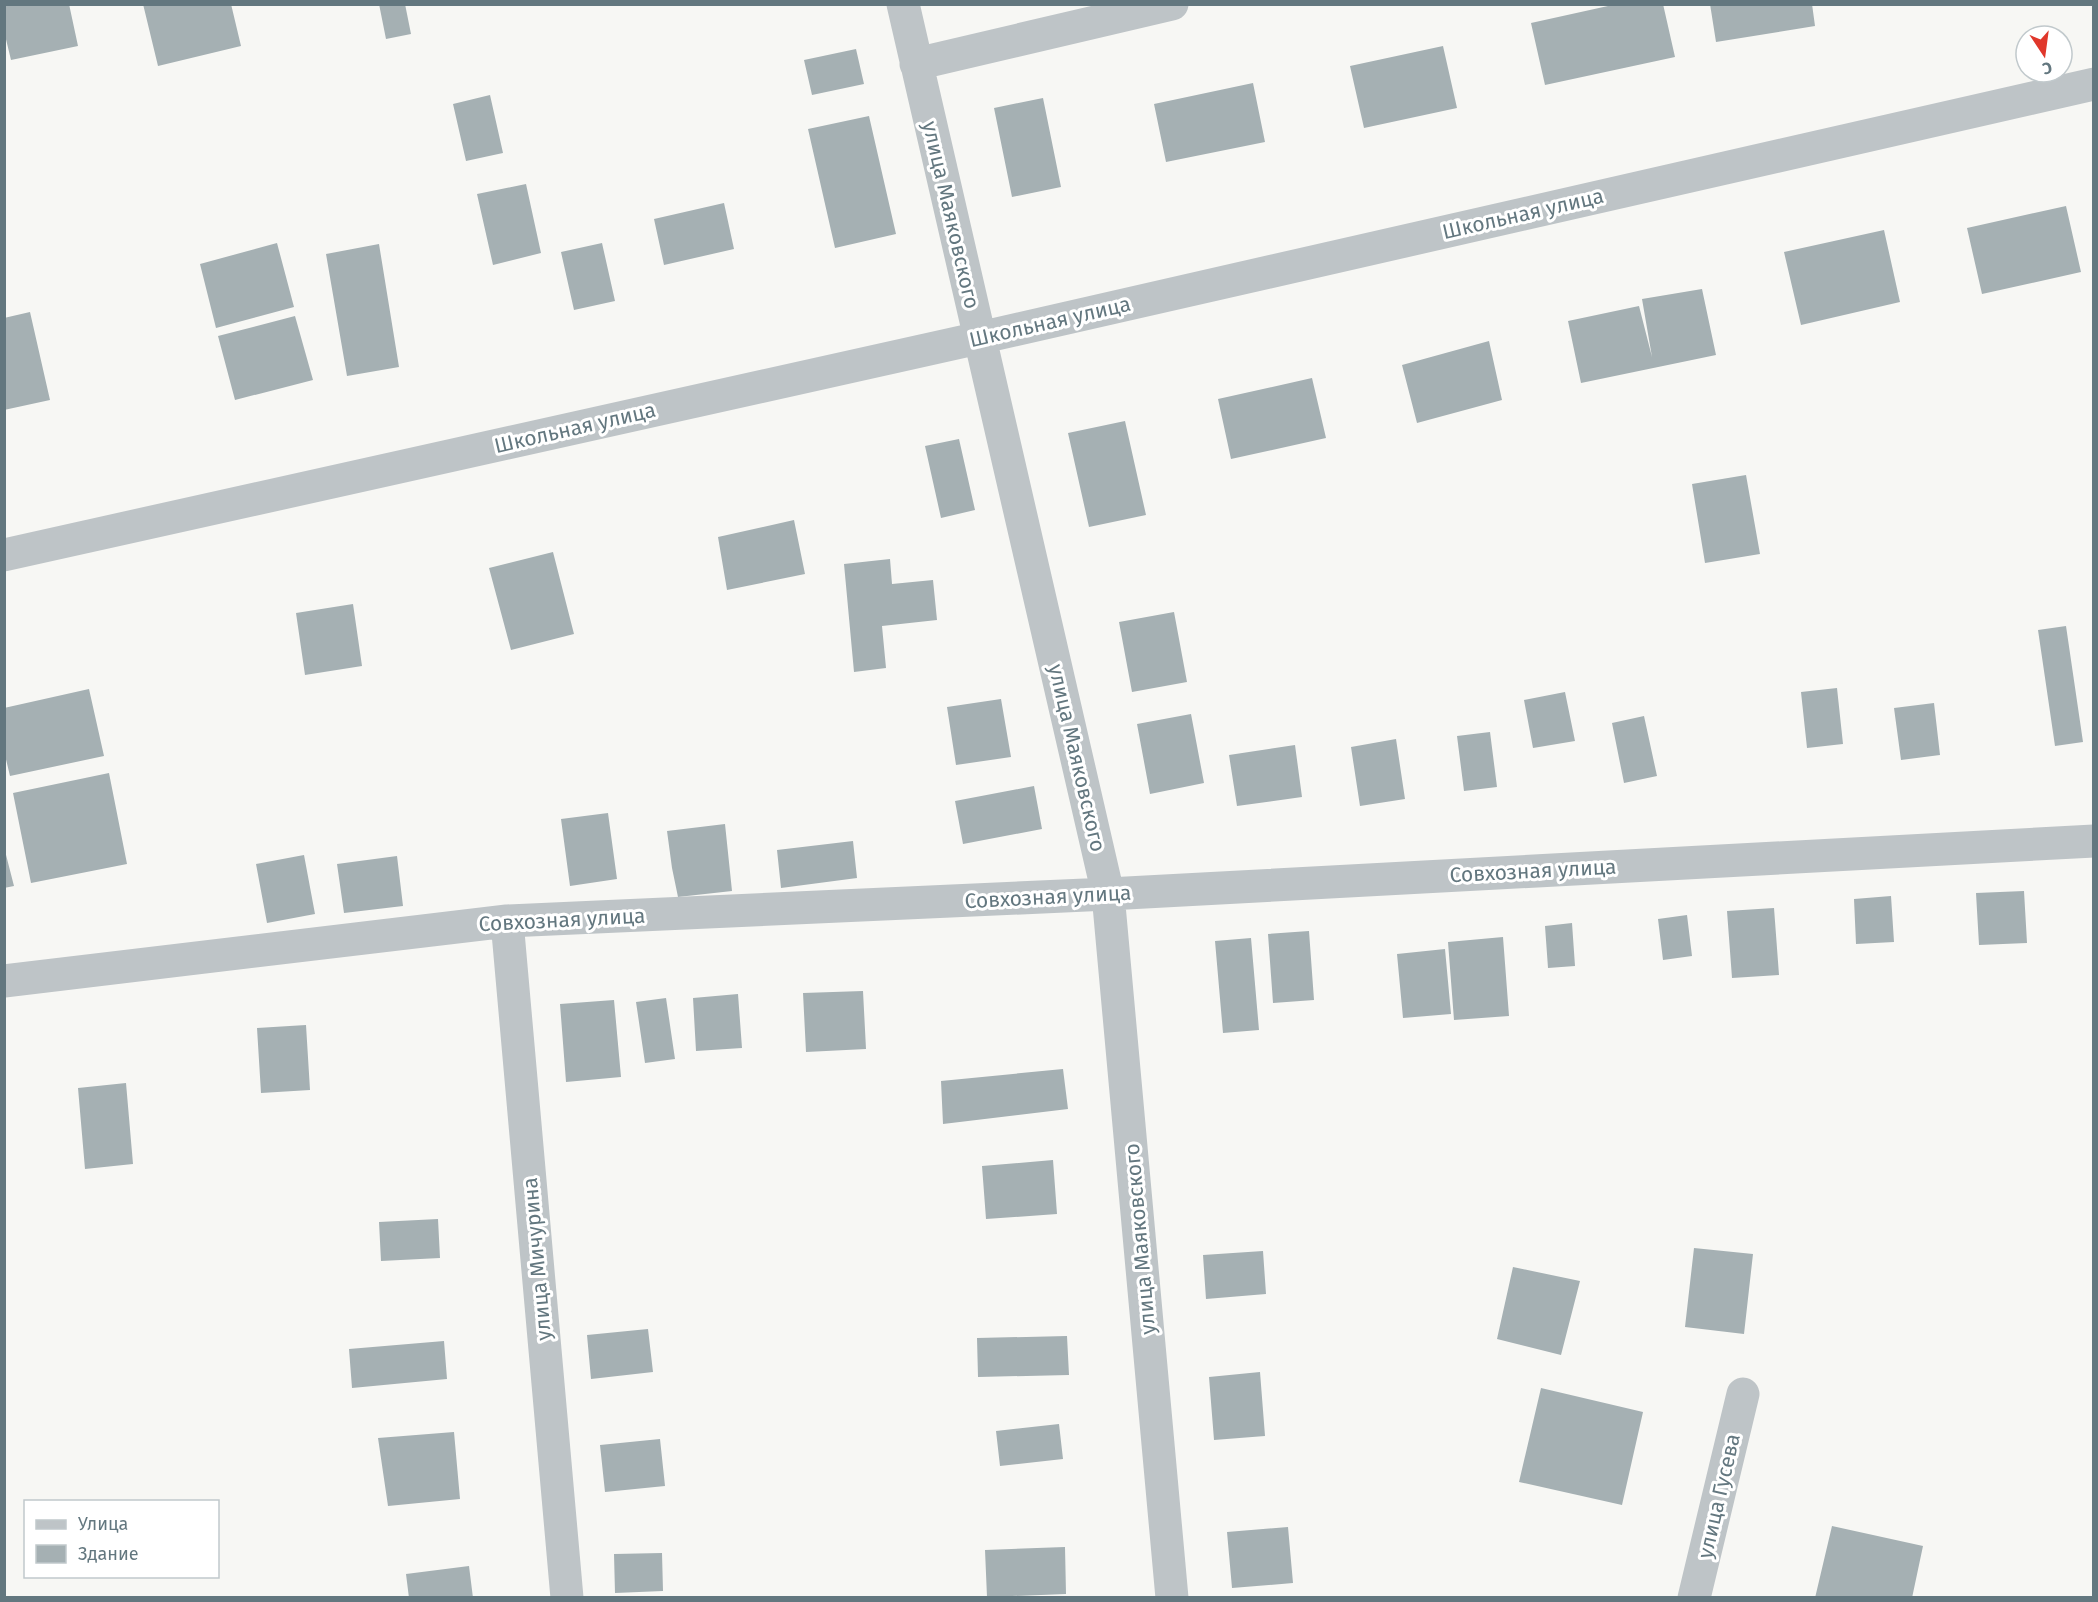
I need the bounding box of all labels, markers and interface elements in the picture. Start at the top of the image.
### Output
north arrow [2014,24,2074,84]
text: С [2040,58,2054,79]
street label: улица Маяковского [917,119,985,311]
street label: Школьная улица [1440,183,1606,245]
street label: Школьная улица [967,291,1133,353]
street label: Школьная улица [492,397,658,459]
street label: улица Маяковского [1043,662,1111,854]
street label: Совхозная улица [1449,854,1617,888]
street label: Совхозная улица [964,880,1132,914]
street label: Совхозная улица [478,903,646,937]
street label: улица Маяковского [1119,1142,1161,1336]
street label: улица Мичурина [517,1176,557,1342]
street label: улица Гусева [1692,1431,1746,1561]
legend [24,1500,219,1578]
text: Улица [78,1513,128,1535]
text: Здание [78,1543,139,1565]

